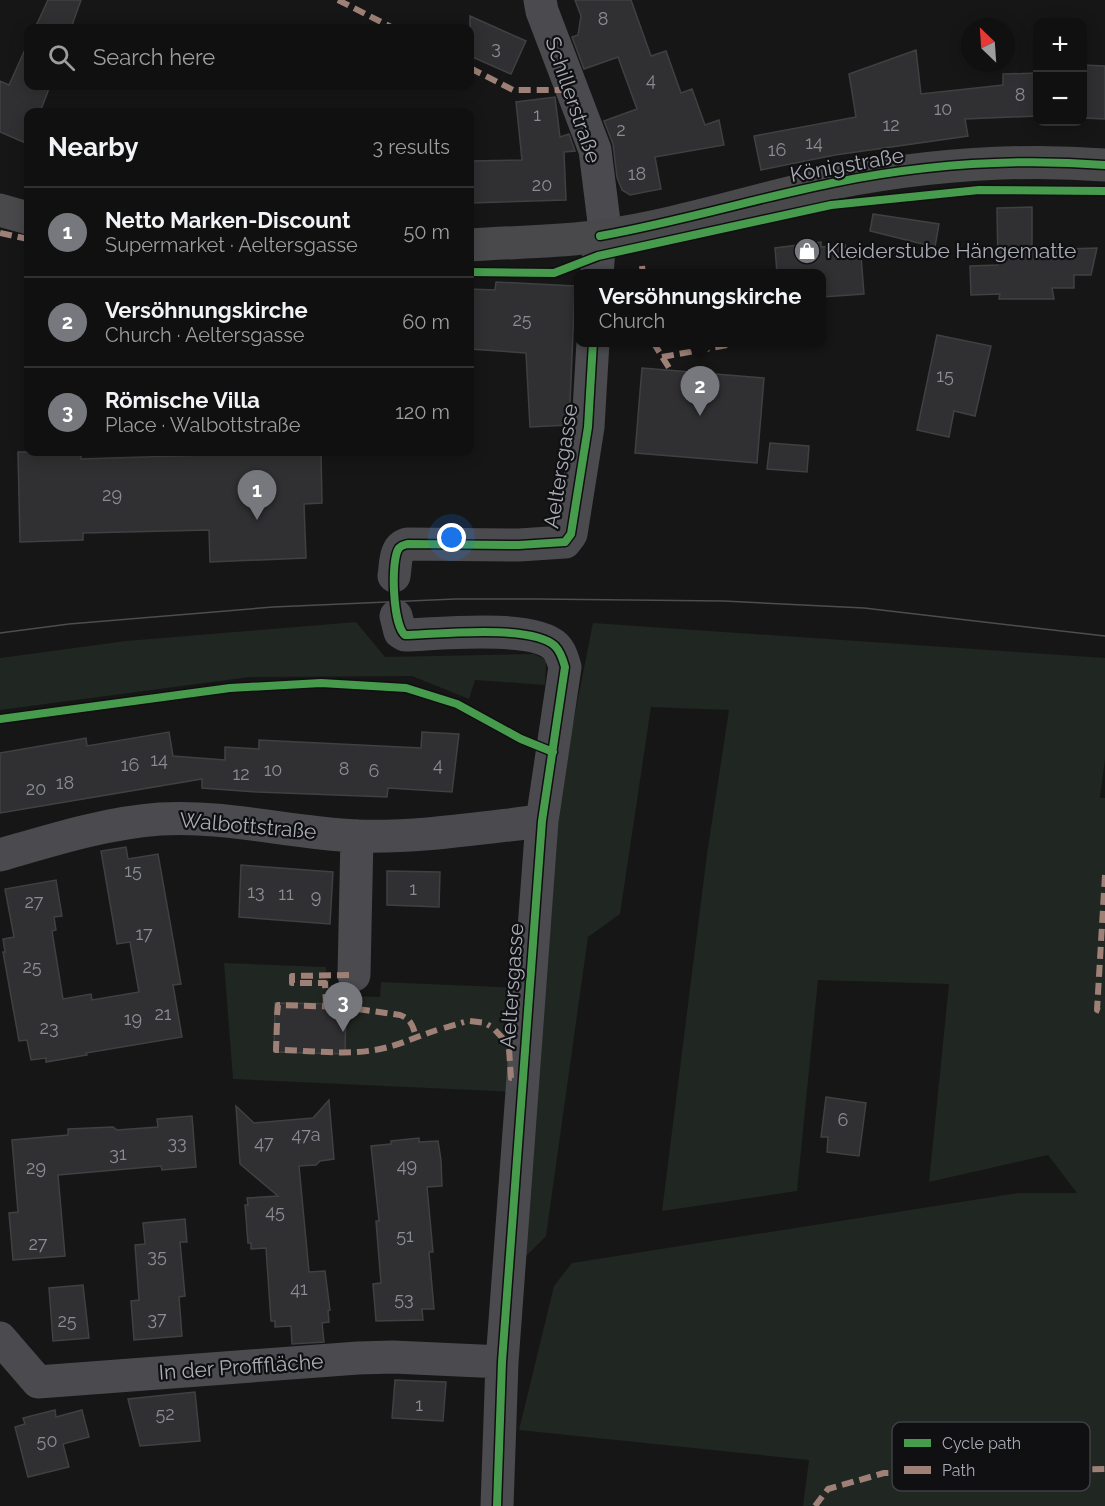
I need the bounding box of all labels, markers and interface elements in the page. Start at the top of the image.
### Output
house number: 8 [598,8,608,29]
north arrow [961,18,1015,72]
map controls [1033,18,1087,126]
button: + [1033,18,1087,72]
search box [24,24,474,90]
street label: Schillerstraße [540,33,607,166]
house number: 3 [491,37,501,58]
icon: search [45,41,78,74]
text: Search here [93,44,215,70]
house number: 4 [646,69,656,90]
button: − [1033,72,1087,126]
house number: 8 [1015,84,1025,105]
house number: 10 [934,98,952,119]
house number: 1 [533,104,541,125]
house number: 12 [882,114,900,135]
house number: 2 [616,119,626,140]
text: Nearby [48,132,138,162]
house number: 14 [805,132,823,153]
text: 3 results [372,135,450,159]
house number: 16 [768,139,786,160]
street label: Königstraße [788,142,906,187]
house number: 18 [628,163,646,184]
house number: 20 [532,174,552,195]
text: Netto Marken-Discount [105,207,350,233]
text: 1 [63,220,72,244]
text: 50 m [403,220,450,244]
text: Supermarket · Aeltersgasse [105,233,358,257]
shop icon: Kleiderstube Hängematte [792,236,822,266]
place label: Kleiderstube Hängematte [826,238,1076,263]
popup [574,269,826,347]
text: Versöhnungskirche [599,283,801,309]
text: Versöhnungskirche [105,297,308,323]
house number: 25 [512,309,532,330]
text: Church [599,309,665,333]
text: 2 [62,310,73,334]
text: 60 m [402,310,450,334]
text: Church · Aeltersgasse [105,323,305,347]
house number: 15 [936,365,954,386]
pin: 2 [680,366,720,416]
text: Römische Villa [105,387,260,413]
text: 3 [62,400,73,424]
text: 120 m [395,400,450,424]
street label: Aeltersgasse [538,402,583,530]
text: Place · Walbottstraße [105,413,300,437]
pin: 1 [238,470,276,520]
house number: 29 [102,484,122,505]
your location [437,523,466,552]
house number: 14 [150,749,168,770]
house number: 16 [121,754,139,775]
house number: 4 [433,754,443,775]
house number: 8 [339,758,349,779]
house number: 10 [264,759,282,780]
house number: 6 [369,760,380,781]
house number: 12 [232,763,250,784]
house number: 18 [56,772,74,793]
house number: 20 [26,778,46,799]
street label: Walbottstraße [179,807,317,844]
house number: 15 [124,860,142,881]
house number: 1 [409,878,417,899]
house number: 13 [247,881,265,902]
house number: 11 [278,883,294,904]
house number: 9 [311,886,321,907]
house number: 27 [24,891,44,912]
street label: Aeltersgasse [495,922,528,1050]
house number: 17 [135,923,153,944]
house number: 25 [22,956,42,977]
pin: 3 [324,982,362,1032]
house number: 21 [154,1003,172,1024]
house number: 19 [124,1008,142,1029]
house number: 23 [40,1017,59,1038]
house number: 6 [838,1109,849,1130]
house number: 47a [291,1124,321,1145]
house number: 33 [167,1132,187,1153]
house number: 47 [254,1132,274,1153]
house number: 31 [109,1143,127,1164]
house number: 49 [397,1155,417,1176]
house number: 29 [26,1157,46,1178]
house number: 45 [265,1201,285,1222]
house number: 51 [396,1225,414,1246]
house number: 27 [28,1233,48,1254]
house number: 35 [147,1245,167,1266]
house number: 41 [290,1278,308,1299]
house number: 53 [394,1288,414,1309]
house number: 37 [147,1308,167,1329]
house number: 25 [57,1310,77,1331]
street label: In der Profffläche [158,1348,324,1385]
house number: 1 [415,1394,423,1415]
house number: 52 [155,1403,175,1424]
legend [892,1422,1090,1491]
house number: 50 [37,1430,57,1451]
text: Cycle path [942,1434,1021,1453]
text: Path [942,1461,975,1480]

